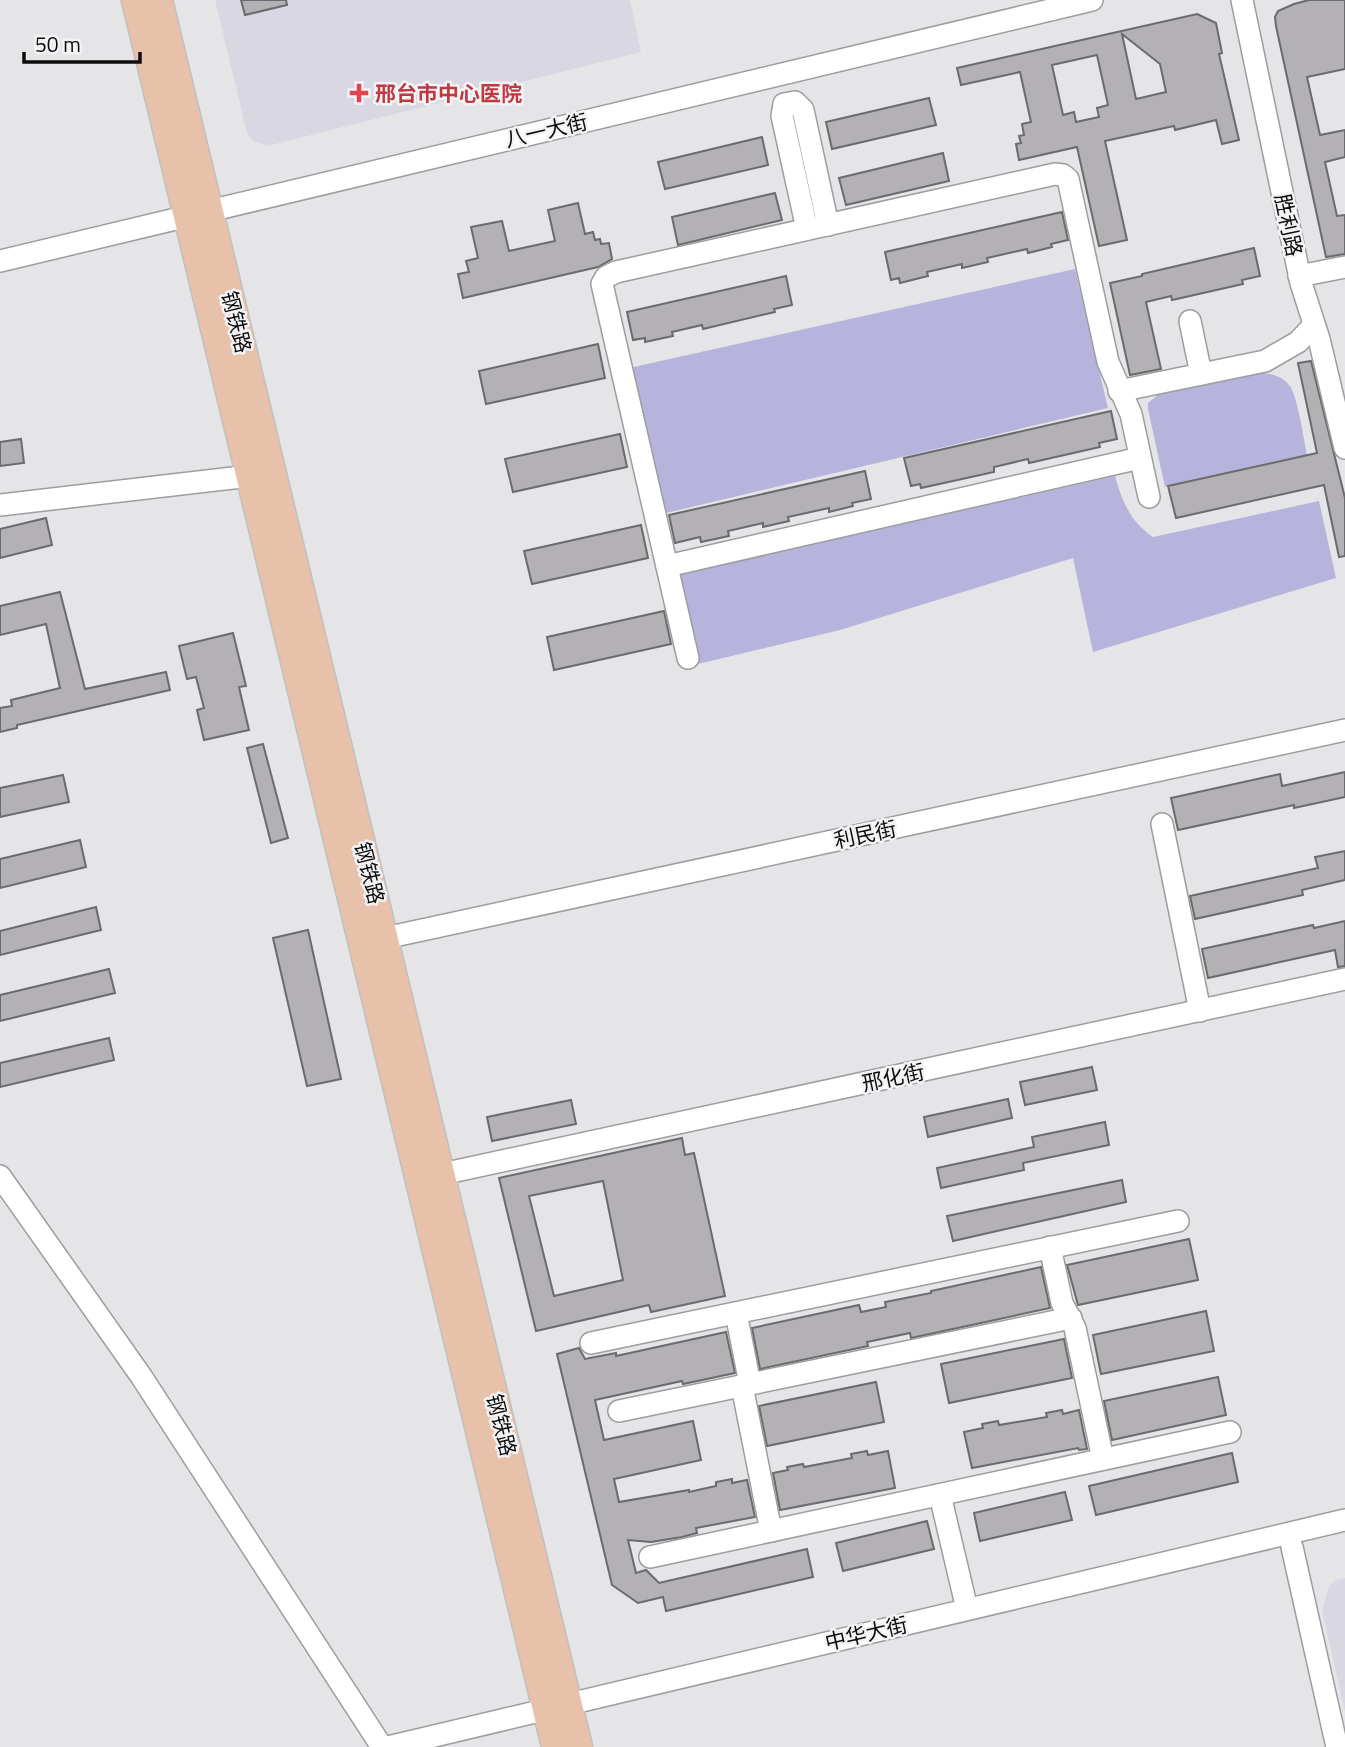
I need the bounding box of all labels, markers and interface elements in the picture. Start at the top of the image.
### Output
scale bar [24,21,140,65]
text: 50 m [35,28,81,60]
place label: 邢台市中心医院 [375,77,522,109]
marker: 邢台市中心医院 [349,83,369,103]
street label: 八一大街 [501,105,591,155]
street label: 胜利路 [1267,191,1311,259]
street label: 钢铁路 [214,288,260,356]
street label: 利民街 [831,812,899,856]
street label: 钢铁路 [347,839,393,907]
street label: 邢化街 [859,1055,927,1099]
street label: 钢铁路 [479,1391,525,1459]
street label: 中华大街 [821,1608,911,1658]

